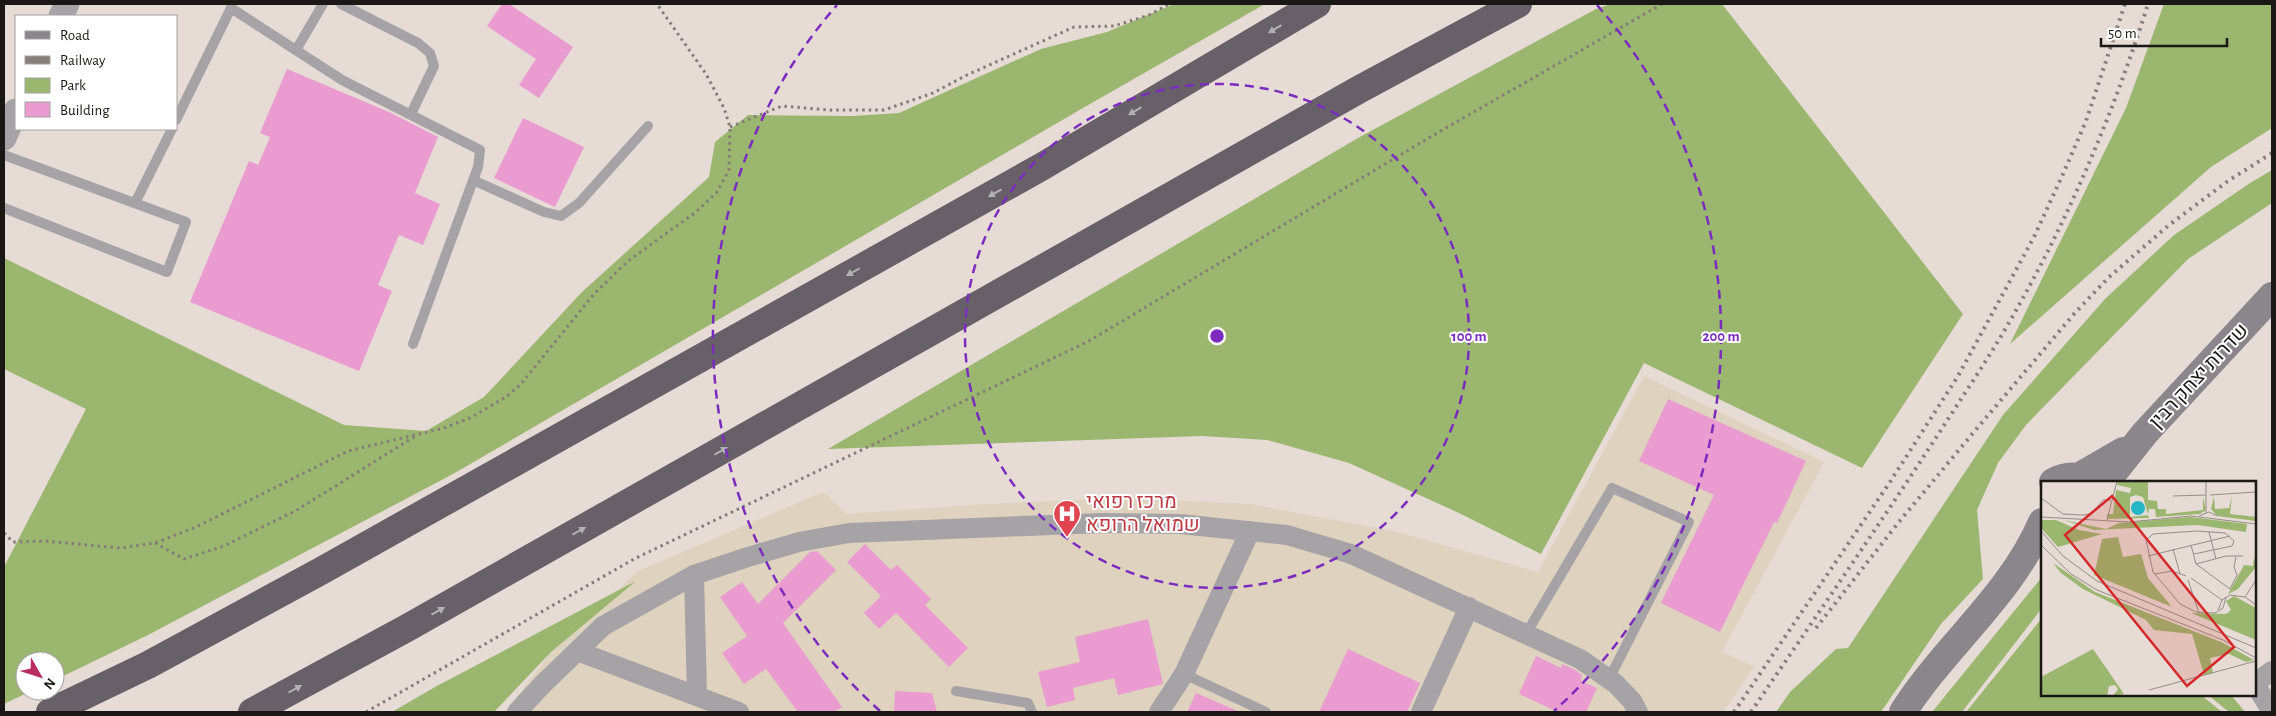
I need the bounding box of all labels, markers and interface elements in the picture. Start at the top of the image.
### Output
legend [15,15,178,130]
scale bar [2101,15,2227,47]
one-way arrow [1269,24,1282,33]
text: 50 m [2108,26,2137,41]
text: Road [60,28,90,43]
text: Railway [60,53,106,68]
text: Park [60,78,86,93]
text: Building [60,103,110,118]
one-way arrow [1129,107,1142,116]
one-way arrow [987,189,1002,197]
one-way arrow [846,268,860,277]
street label: שדרות יצחק רבין [2146,320,2252,432]
centre of rings [1208,327,1226,345]
text: 100 m [1451,329,1487,344]
text: 200 m [1702,329,1740,344]
one-way arrow [714,446,727,455]
inset map [2041,481,2256,696]
place label: מרכז רפואי שמואל הרופא [1086,492,1200,535]
hospital icon: מרכז רפואי שמואל הרופא [1052,499,1082,538]
one-way arrow [572,526,586,535]
one-way arrow [431,606,444,615]
north arrow [15,651,65,701]
text: N [41,675,58,692]
one-way arrow [288,685,303,693]

